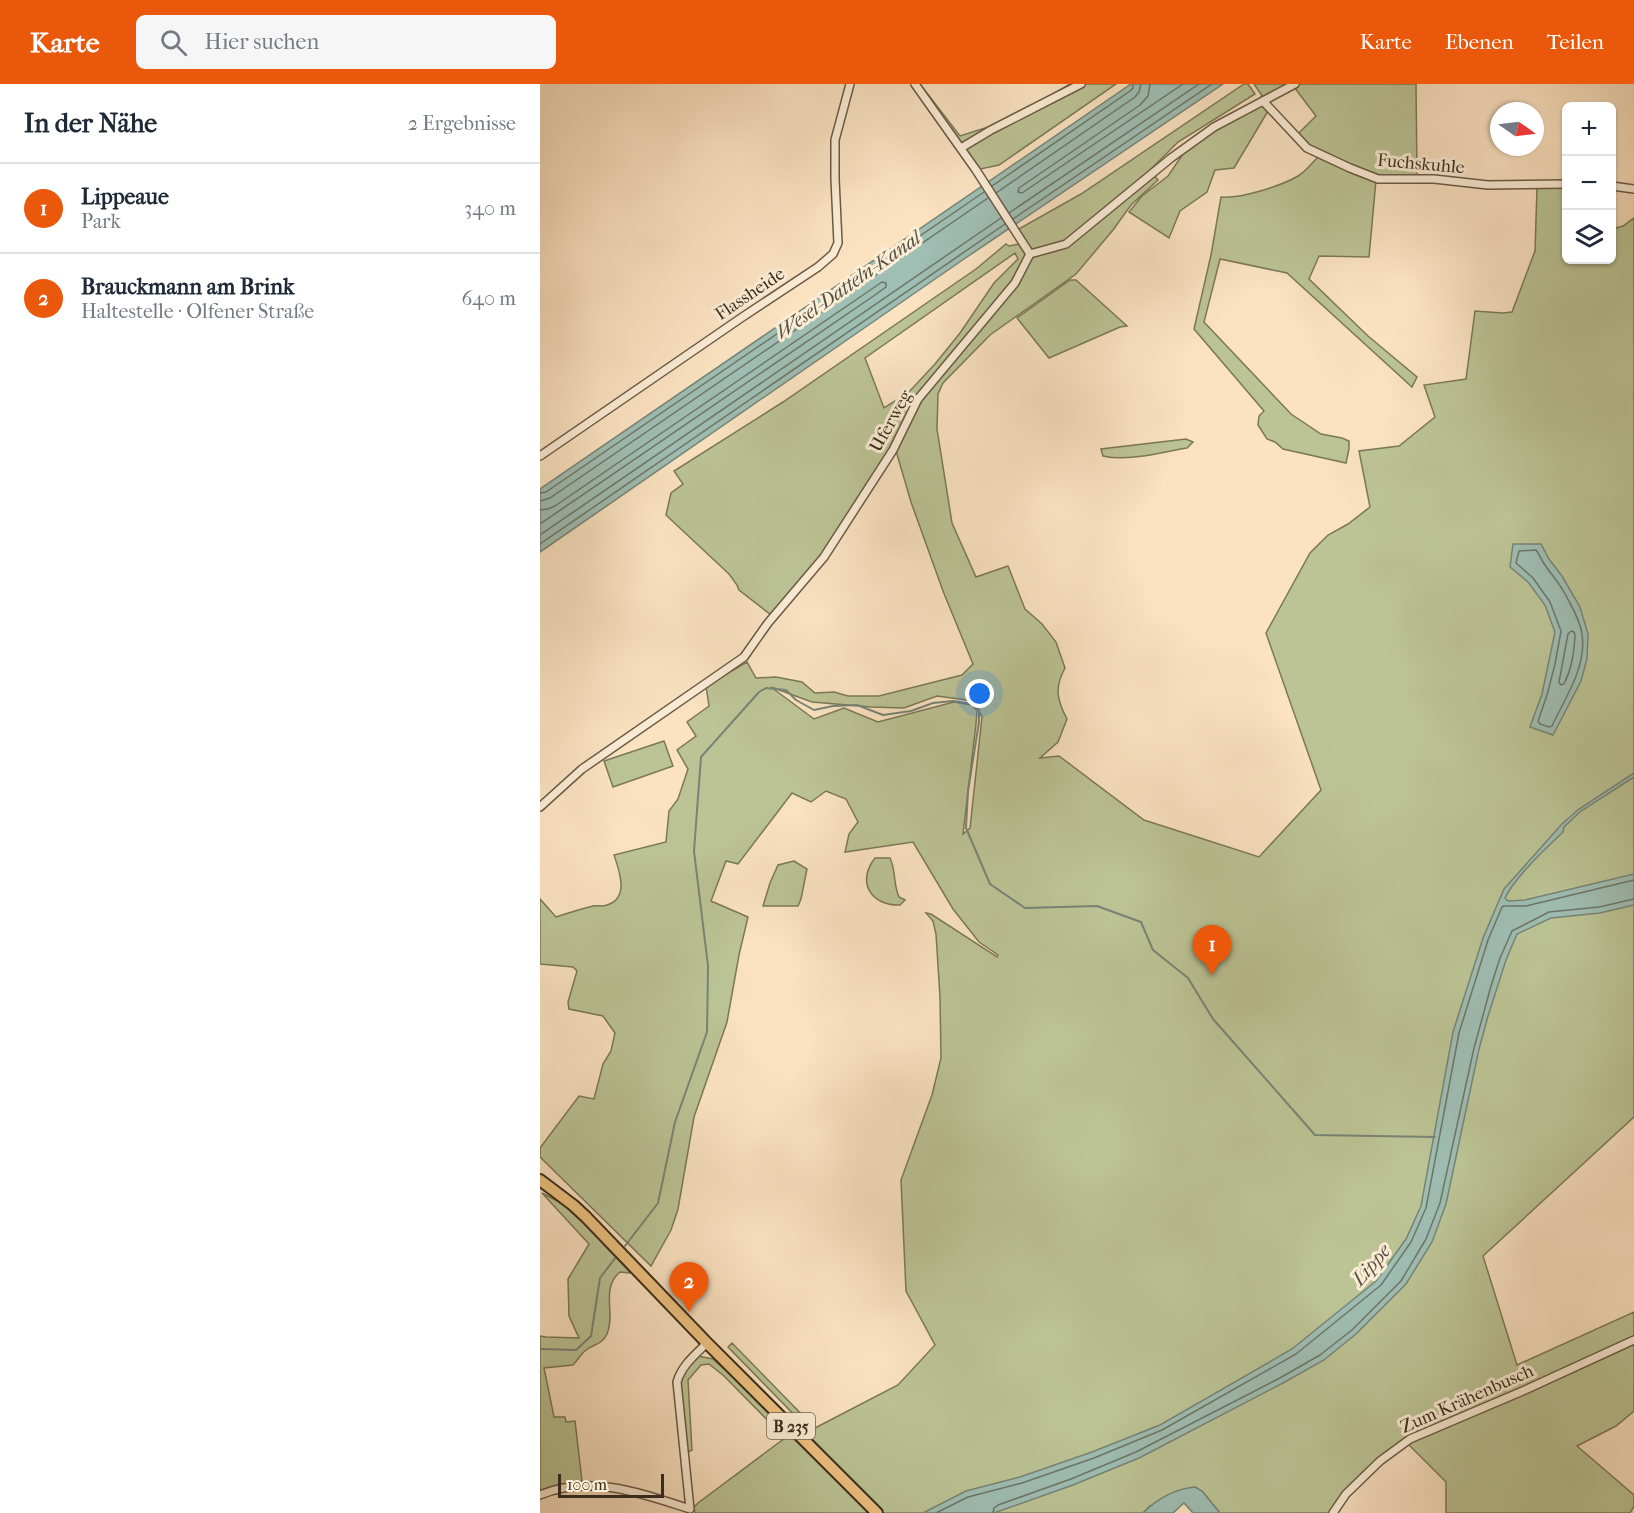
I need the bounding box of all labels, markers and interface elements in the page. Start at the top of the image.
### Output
search box [136,15,556,69]
text: Karte [30,26,100,59]
icon: search [157,26,190,59]
text: Hier suchen [205,29,319,55]
text: Karte [1360,30,1412,54]
text: Ebenen [1445,30,1514,54]
text: Teilen [1547,30,1604,54]
north arrow [1490,102,1544,156]
map controls [1562,102,1616,264]
button: + [1562,102,1616,156]
text: In der Nähe [24,108,157,139]
text: 2 Ergebnisse [408,112,516,135]
street label: Fuchskuhle [1376,150,1466,178]
button: − [1562,156,1616,210]
text: Lippeaue [81,184,169,210]
text: 1 [40,197,47,220]
text: 340 m [464,197,516,220]
text: Park [81,210,121,233]
button: layers [1562,210,1616,264]
water label: Wesel-Datteln-Kanal [771,225,927,344]
street label: Flassheide [711,263,789,325]
text: Brauckmann am Brink [81,274,294,300]
text: 2 [38,287,49,310]
text: 640 m [461,287,516,310]
text: Haltestelle · Olfener Straße [81,300,314,323]
street label: Uferweg [865,386,917,456]
your location [965,679,994,708]
pin: 1 [1192,926,1232,975]
water label: Lippe [1346,1239,1396,1292]
pin: 2 [670,1262,708,1312]
street label: Zum Krähenbusch [1397,1360,1537,1438]
road number: B 235 [767,1413,815,1439]
scale bar [558,1471,664,1498]
text: 100 m [567,1475,607,1494]

